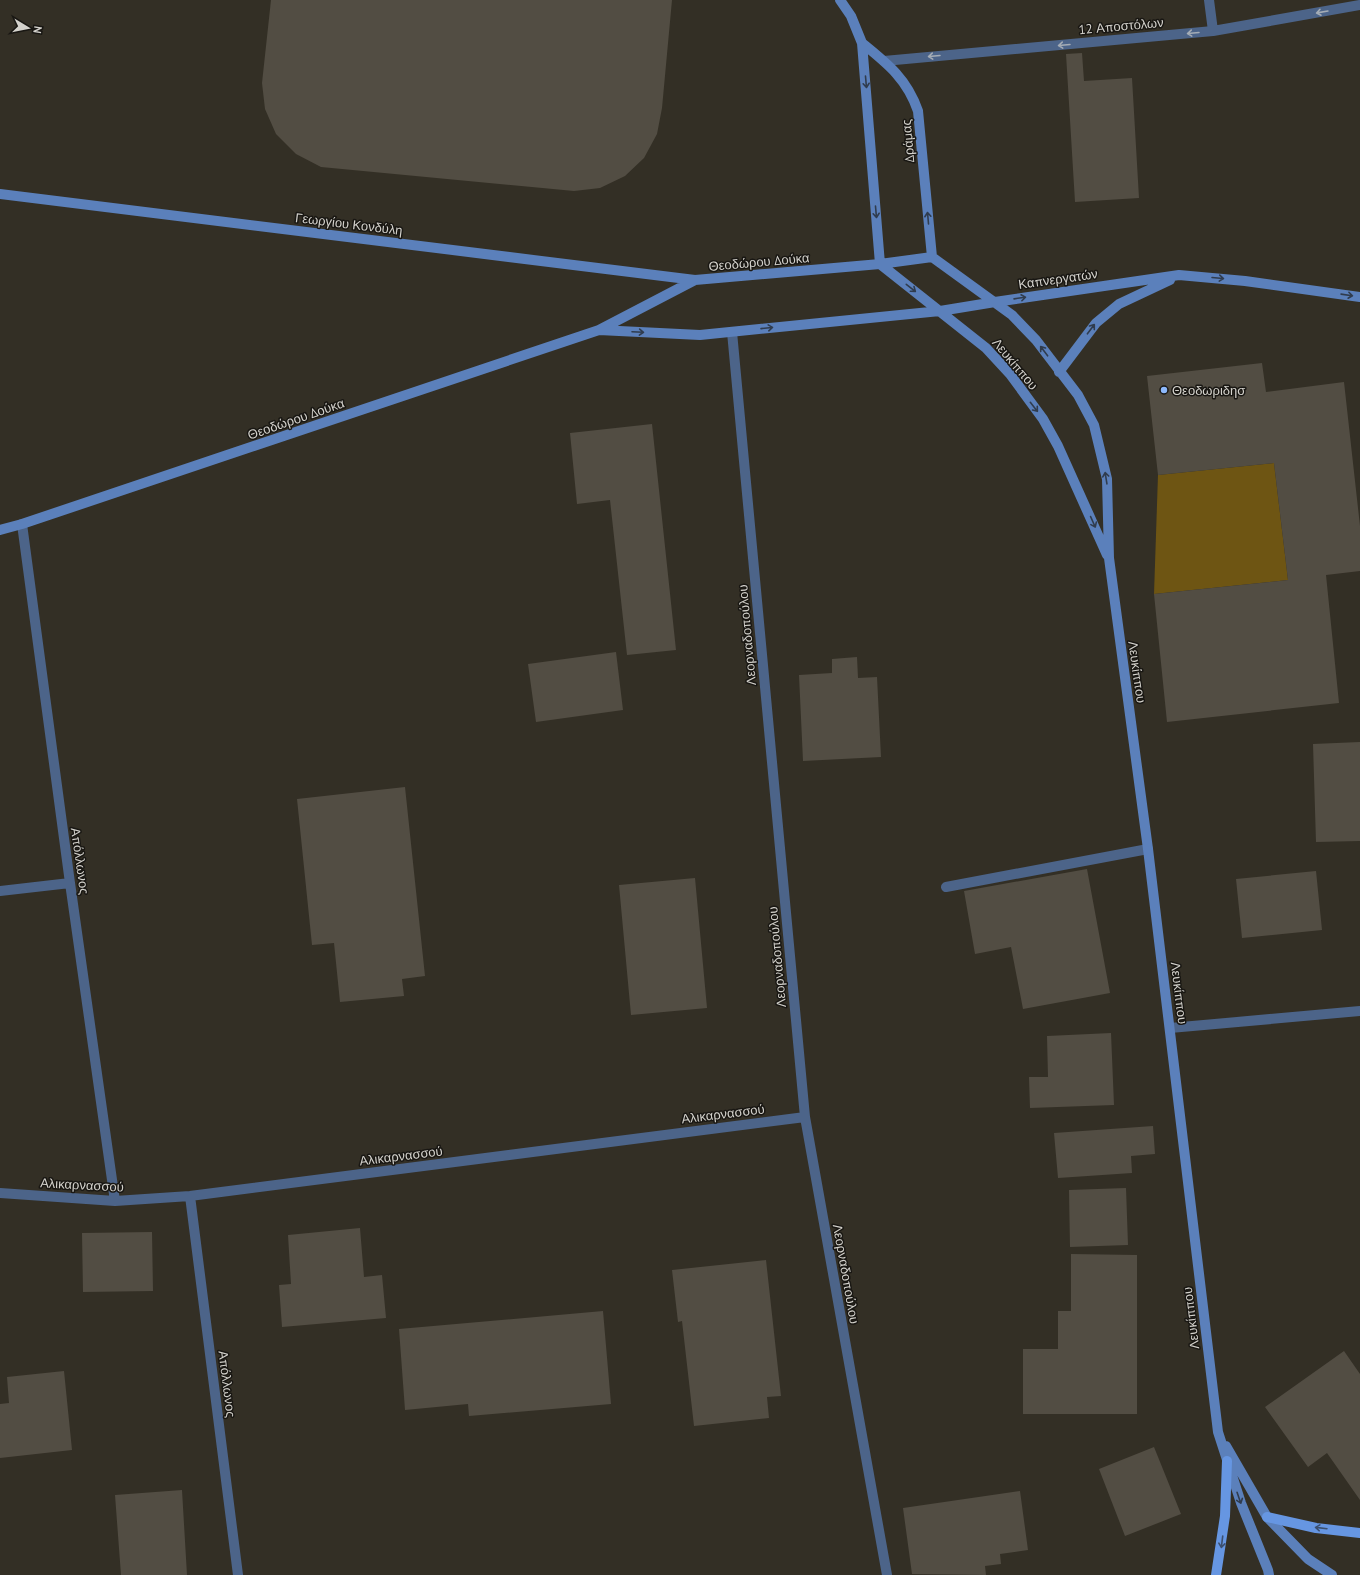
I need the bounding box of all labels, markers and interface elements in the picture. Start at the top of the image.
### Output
north arrow [8,8,48,48]
one-way arrow [1315,8,1328,16]
street label: 12 Αποστόλων [1078,14,1164,38]
text: N [30,25,45,35]
one-way arrow [1187,29,1200,36]
one-way arrow [1058,41,1071,48]
one-way arrow [928,53,941,60]
one-way arrow [862,75,869,88]
street label: Δράμας [898,119,918,163]
one-way arrow [873,205,880,218]
street label: Γεωργίου Κονδύλη [294,209,404,239]
one-way arrow [925,212,932,225]
street label: Θεοδώρου Δούκα [708,249,811,275]
street label: Καπνεργατών [1017,265,1099,293]
one-way arrow [1211,275,1224,282]
one-way arrow [906,284,917,292]
one-way arrow [1340,291,1353,299]
one-way arrow [1013,294,1026,302]
one-way arrow [760,324,773,332]
one-way arrow [1087,324,1095,335]
one-way arrow [631,328,644,335]
street label: Λευκίππου [988,335,1042,393]
one-way arrow [1039,345,1048,356]
place label: Θεοδωριδησ [1172,382,1245,399]
marker: Θεοδωριδησ [1159,385,1169,395]
street label: Θεοδώρου Δούκα [245,394,347,444]
one-way arrow [1030,401,1038,412]
one-way arrow [1102,471,1110,484]
one-way arrow [1090,516,1097,528]
street label: Λεορναδοπούλου [734,584,760,686]
street label: Λευκίππου [1124,640,1150,704]
street label: Απόλλωνος [67,827,93,895]
street label: Λεορναδοπούλου [764,906,790,1008]
street label: Λευκίππου [1167,961,1191,1025]
street label: Αλικαρνασσού [680,1100,766,1128]
street label: Αλικαρνασσού [358,1142,444,1170]
street label: Αλικαρνασσού [40,1174,124,1196]
street label: Λεορναδοπούλου [829,1223,863,1325]
street label: Λευκίππου [1179,1286,1203,1350]
street label: Απόλλωνος [214,1350,240,1418]
one-way arrow [1236,1492,1244,1504]
one-way arrow [1315,1525,1328,1532]
one-way arrow [1218,1535,1225,1548]

